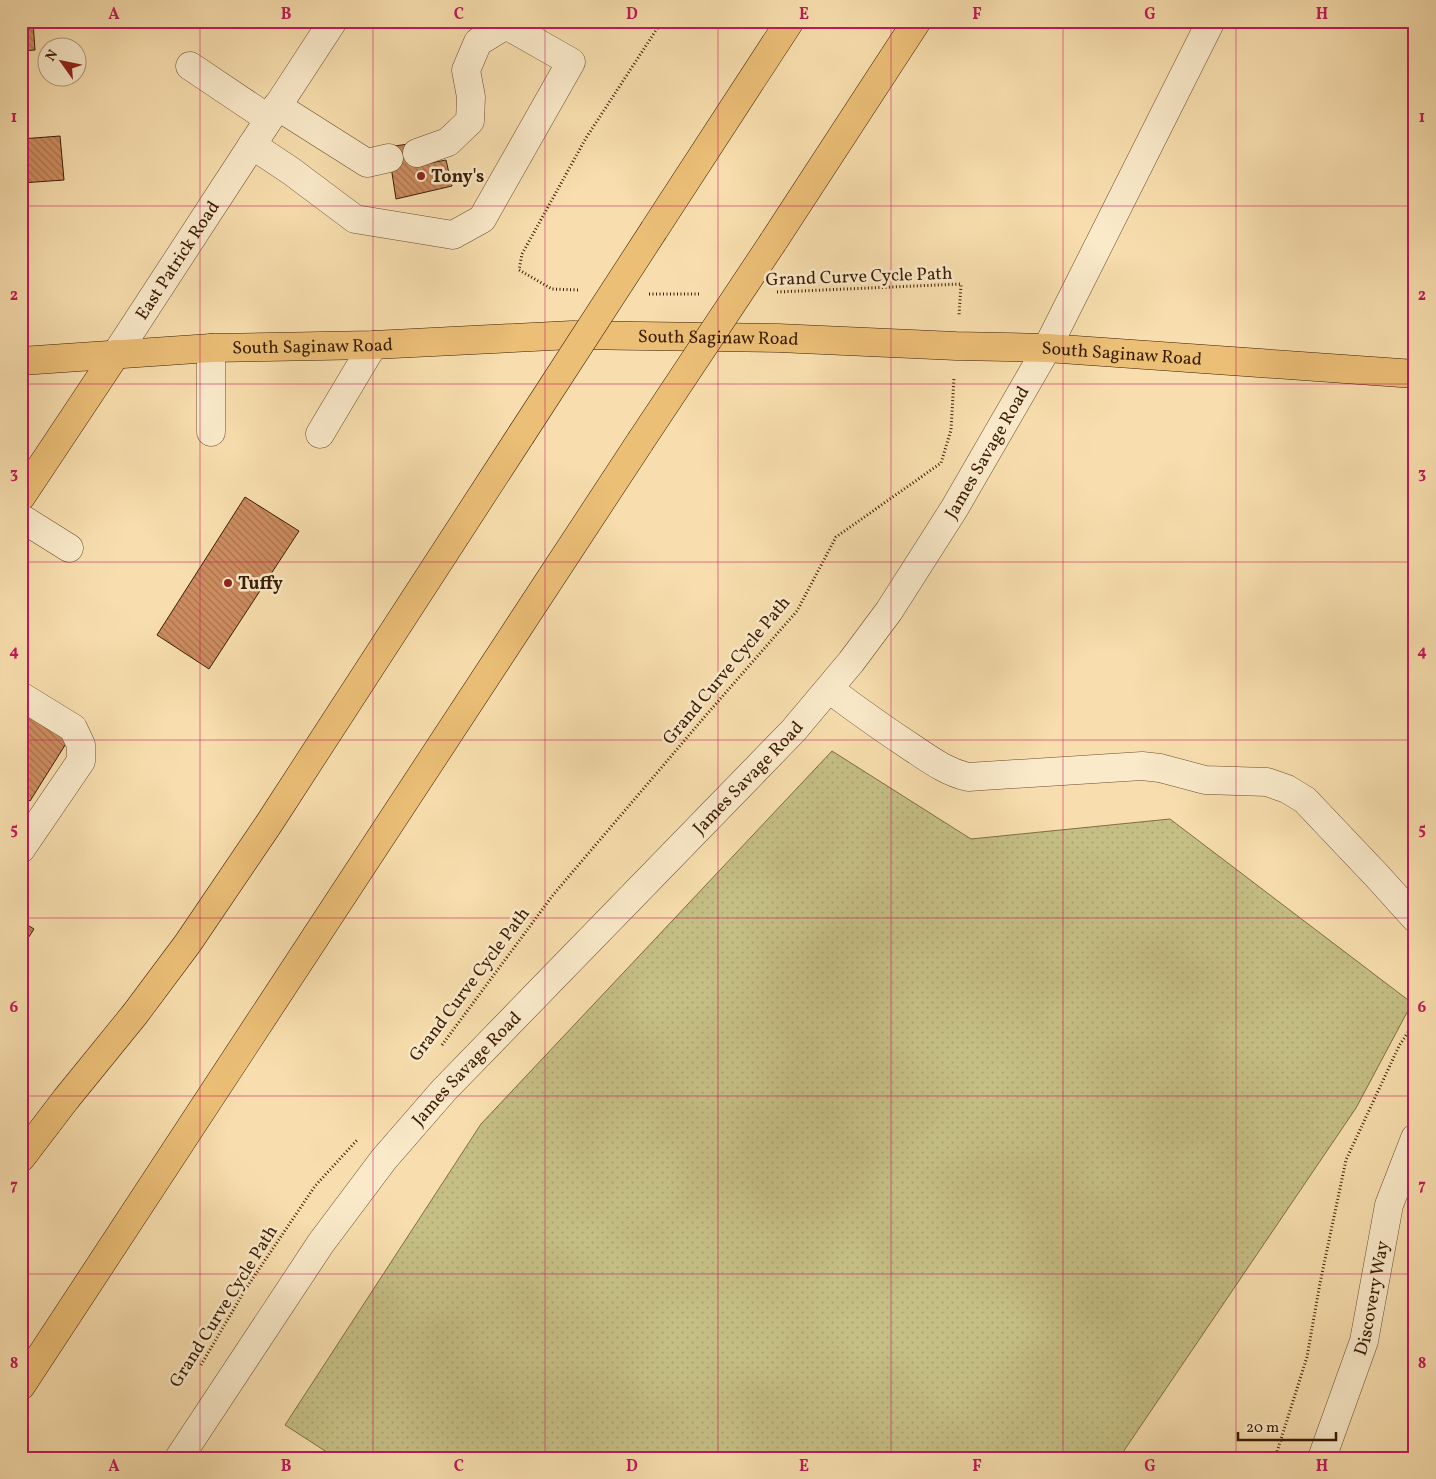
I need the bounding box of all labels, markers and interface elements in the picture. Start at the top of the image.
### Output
text: A [108,4,120,26]
text: B [281,4,292,26]
text: C [454,4,464,26]
text: D [626,4,638,26]
text: E [799,4,809,26]
text: F [972,4,982,26]
text: G [1144,4,1156,26]
text: H [1316,4,1328,26]
north arrow [38,38,88,88]
text: N [42,46,63,65]
text: 1 [11,107,17,129]
text: 1 [1419,107,1425,129]
place label: Tony's [431,165,484,190]
marker: Tony's [415,170,427,182]
street label: East Patrick Road [130,197,226,325]
street label: Grand Curve Cycle Path [765,262,953,293]
text: 2 [10,285,18,307]
text: 2 [1418,285,1426,307]
street label: South Saginaw Road [638,325,799,353]
street label: South Saginaw Road [232,333,394,362]
street label: South Saginaw Road [1041,337,1203,373]
street label: James Savage Road [940,382,1036,524]
text: 3 [10,463,18,485]
text: 3 [1418,463,1426,485]
place label: Tuffy [238,572,283,597]
marker: Tuffy [222,577,234,589]
street label: Grand Curve Cycle Path [657,591,797,751]
text: 4 [9,641,19,663]
text: 4 [1417,641,1427,663]
street label: James Savage Road [688,716,810,841]
text: 5 [10,819,18,841]
text: 5 [1418,819,1426,841]
street label: Grand Curve Cycle Path [404,903,537,1067]
text: 6 [10,997,19,1019]
text: 6 [1418,997,1427,1019]
street label: James Savage Road [407,1007,528,1132]
text: 7 [10,1175,18,1197]
text: 7 [1418,1175,1426,1197]
street label: Grand Curve Cycle Path [164,1221,285,1393]
street label: Discovery Way [1349,1239,1396,1359]
text: 8 [10,1353,18,1375]
text: 8 [1418,1353,1426,1375]
scale bar [1238,1409,1336,1441]
text: 20 m [1246,1418,1279,1439]
text: A [108,1456,120,1478]
text: B [281,1456,292,1478]
text: C [454,1456,464,1478]
text: D [626,1456,638,1478]
text: E [799,1456,809,1478]
text: F [972,1456,982,1478]
text: G [1144,1456,1156,1478]
text: H [1316,1456,1328,1478]

